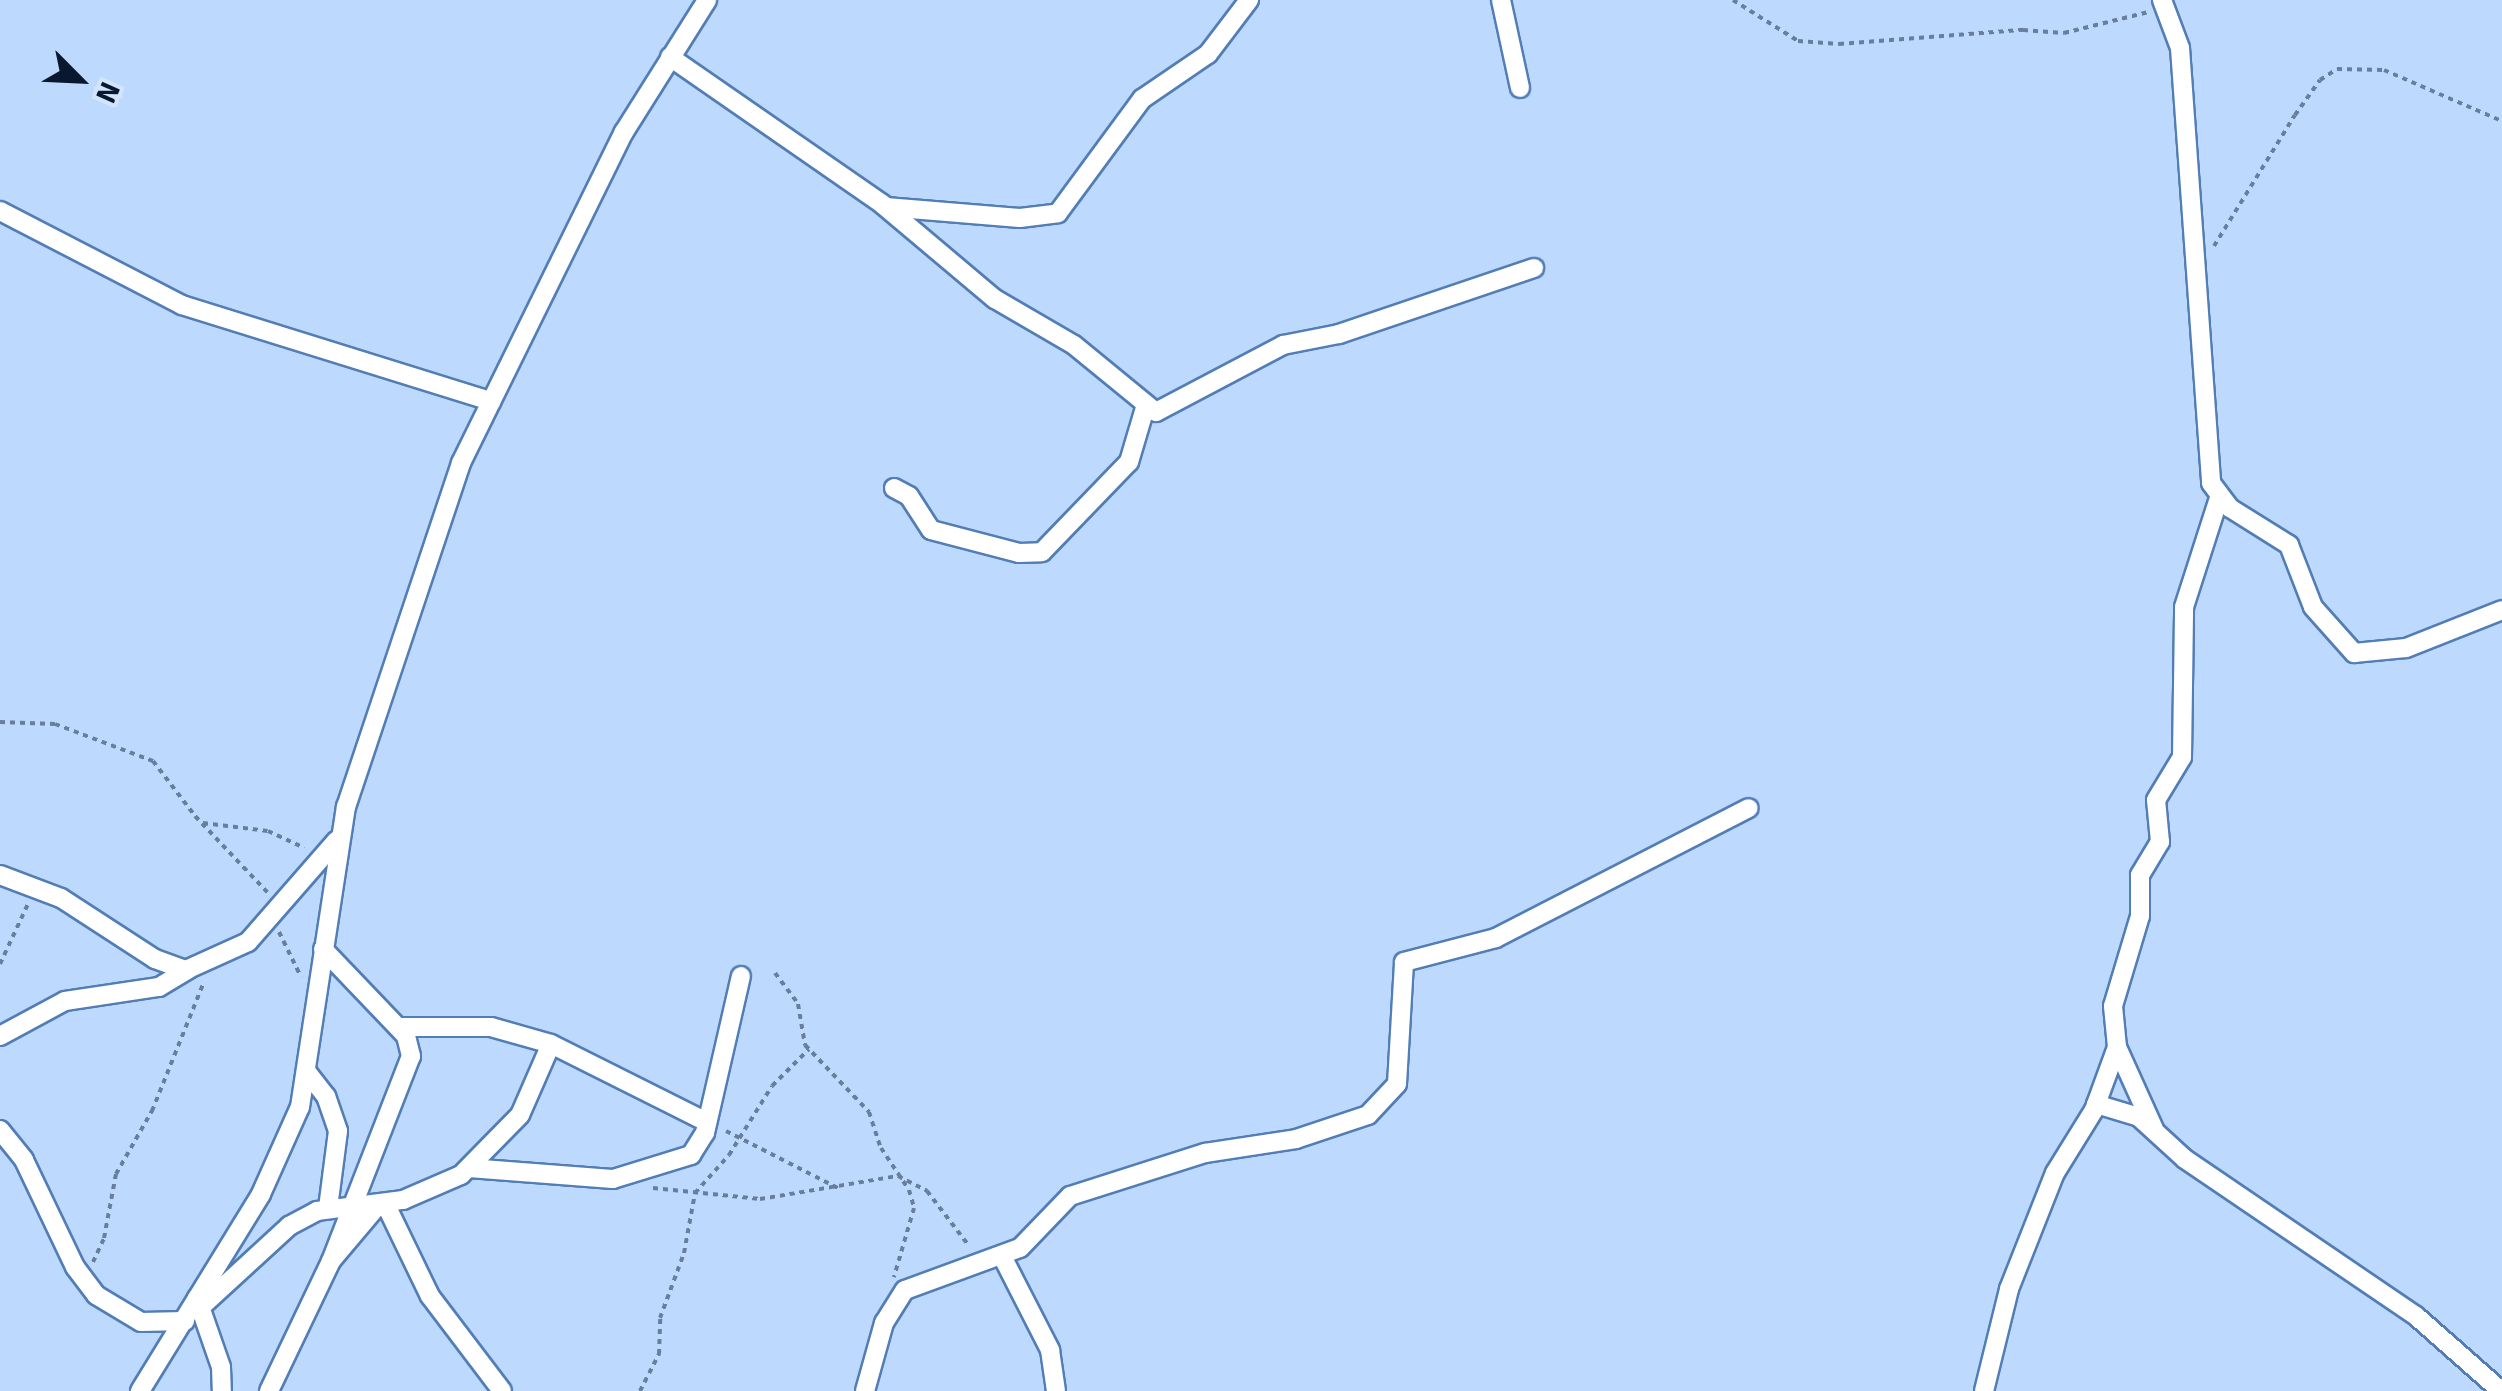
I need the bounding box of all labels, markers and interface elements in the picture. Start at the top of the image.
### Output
north arrow [30,30,130,130]
text: N [88,76,127,108]

